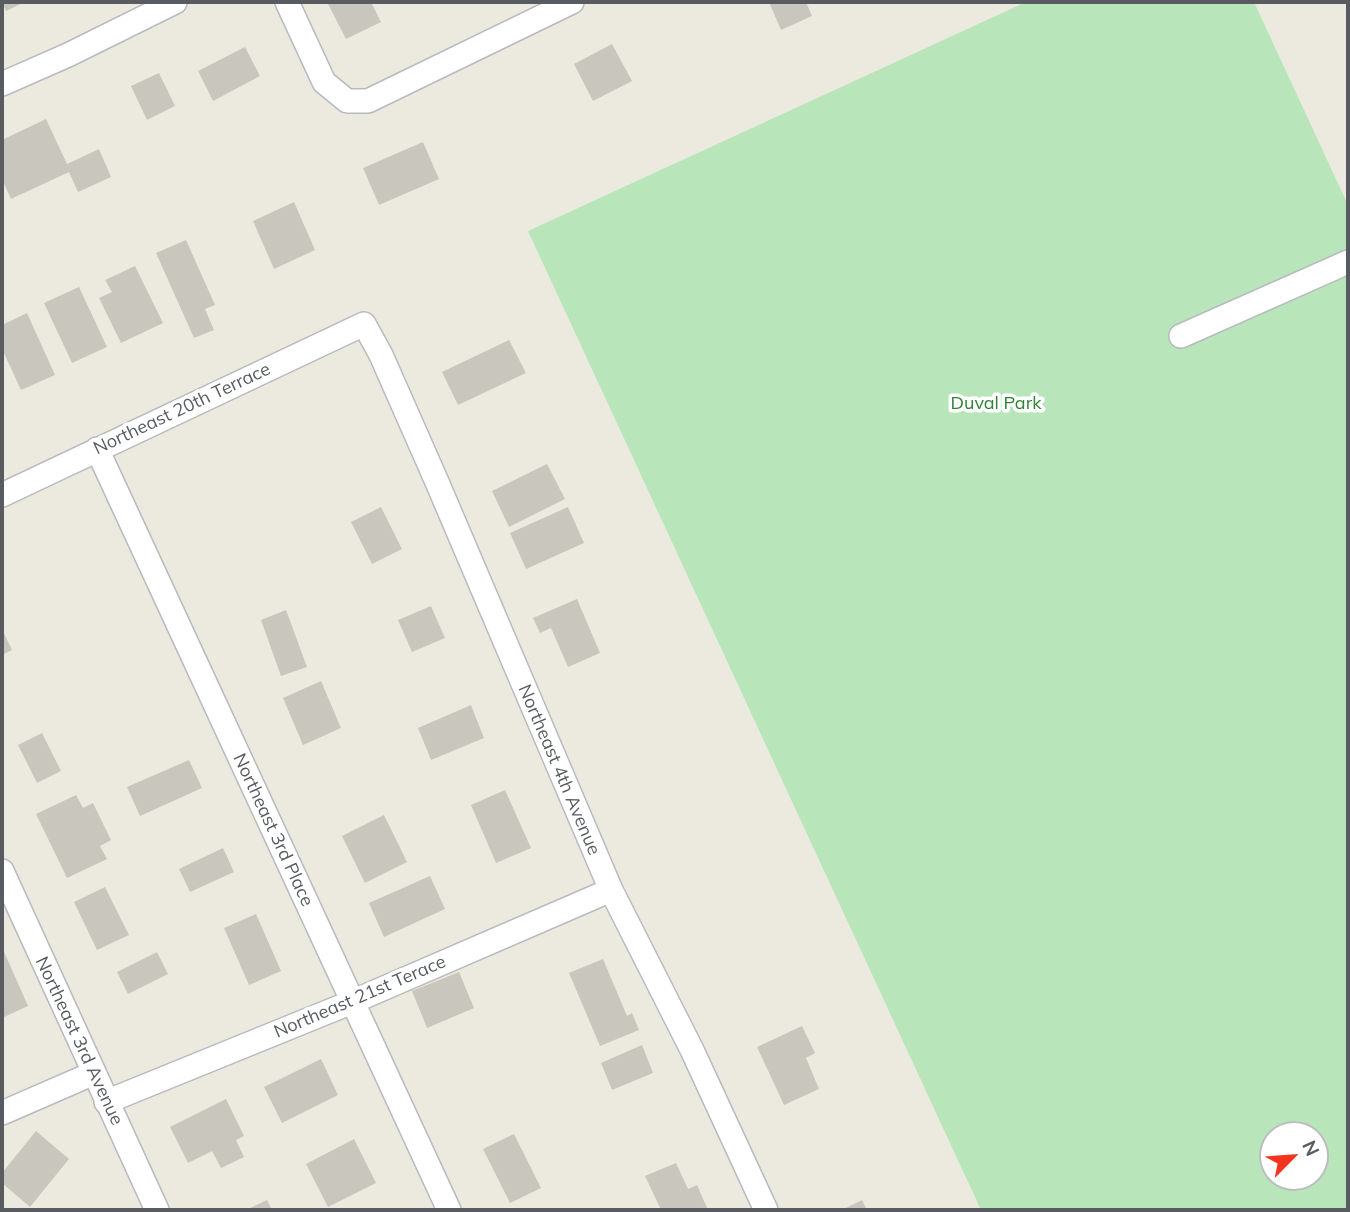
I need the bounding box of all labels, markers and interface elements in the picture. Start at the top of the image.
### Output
street label: Northeast 20th Terrace [90,358,274,460]
park label: Duval Park [951,393,1041,415]
street label: Northeast 4th Avenue [513,682,605,858]
street label: Northeast 3rd Place [228,750,318,910]
street label: Northeast 21st Terace [271,951,449,1043]
street label: Northeast 3rd Avenue [30,953,128,1129]
north arrow [1259,1121,1329,1191]
text: N [1297,1136,1325,1160]

